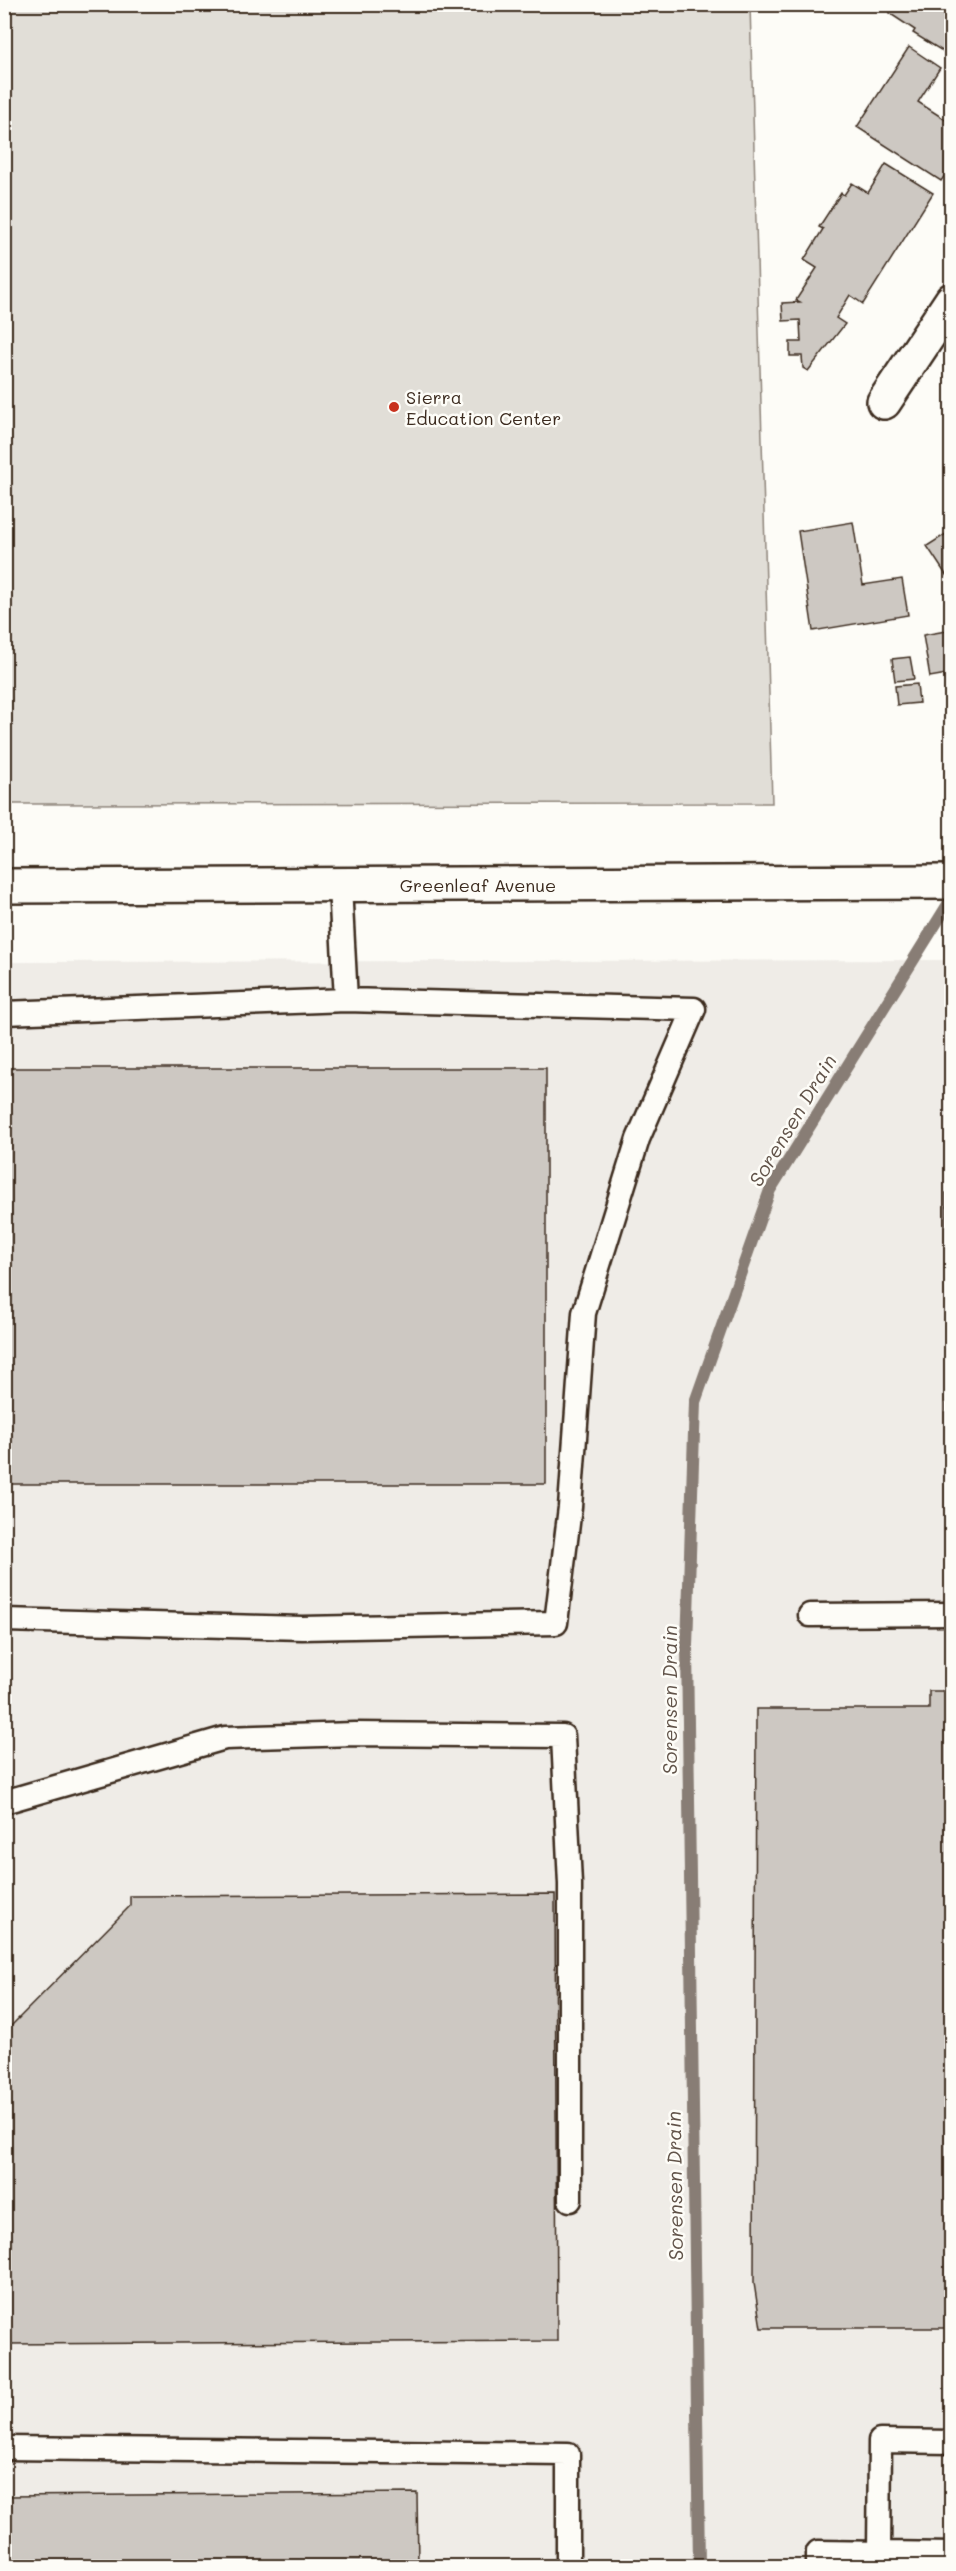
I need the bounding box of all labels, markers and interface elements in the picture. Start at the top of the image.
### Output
place label: Sierra Education Center [406,385,561,430]
marker: Sierra Education Center [387,400,401,414]
street label: Greenleaf Avenue [400,873,556,897]
water label: Sorensen Drain [742,1049,842,1191]
water label: Sorensen Drain [656,1625,682,1775]
water label: Sorensen Drain [660,2111,688,2261]

